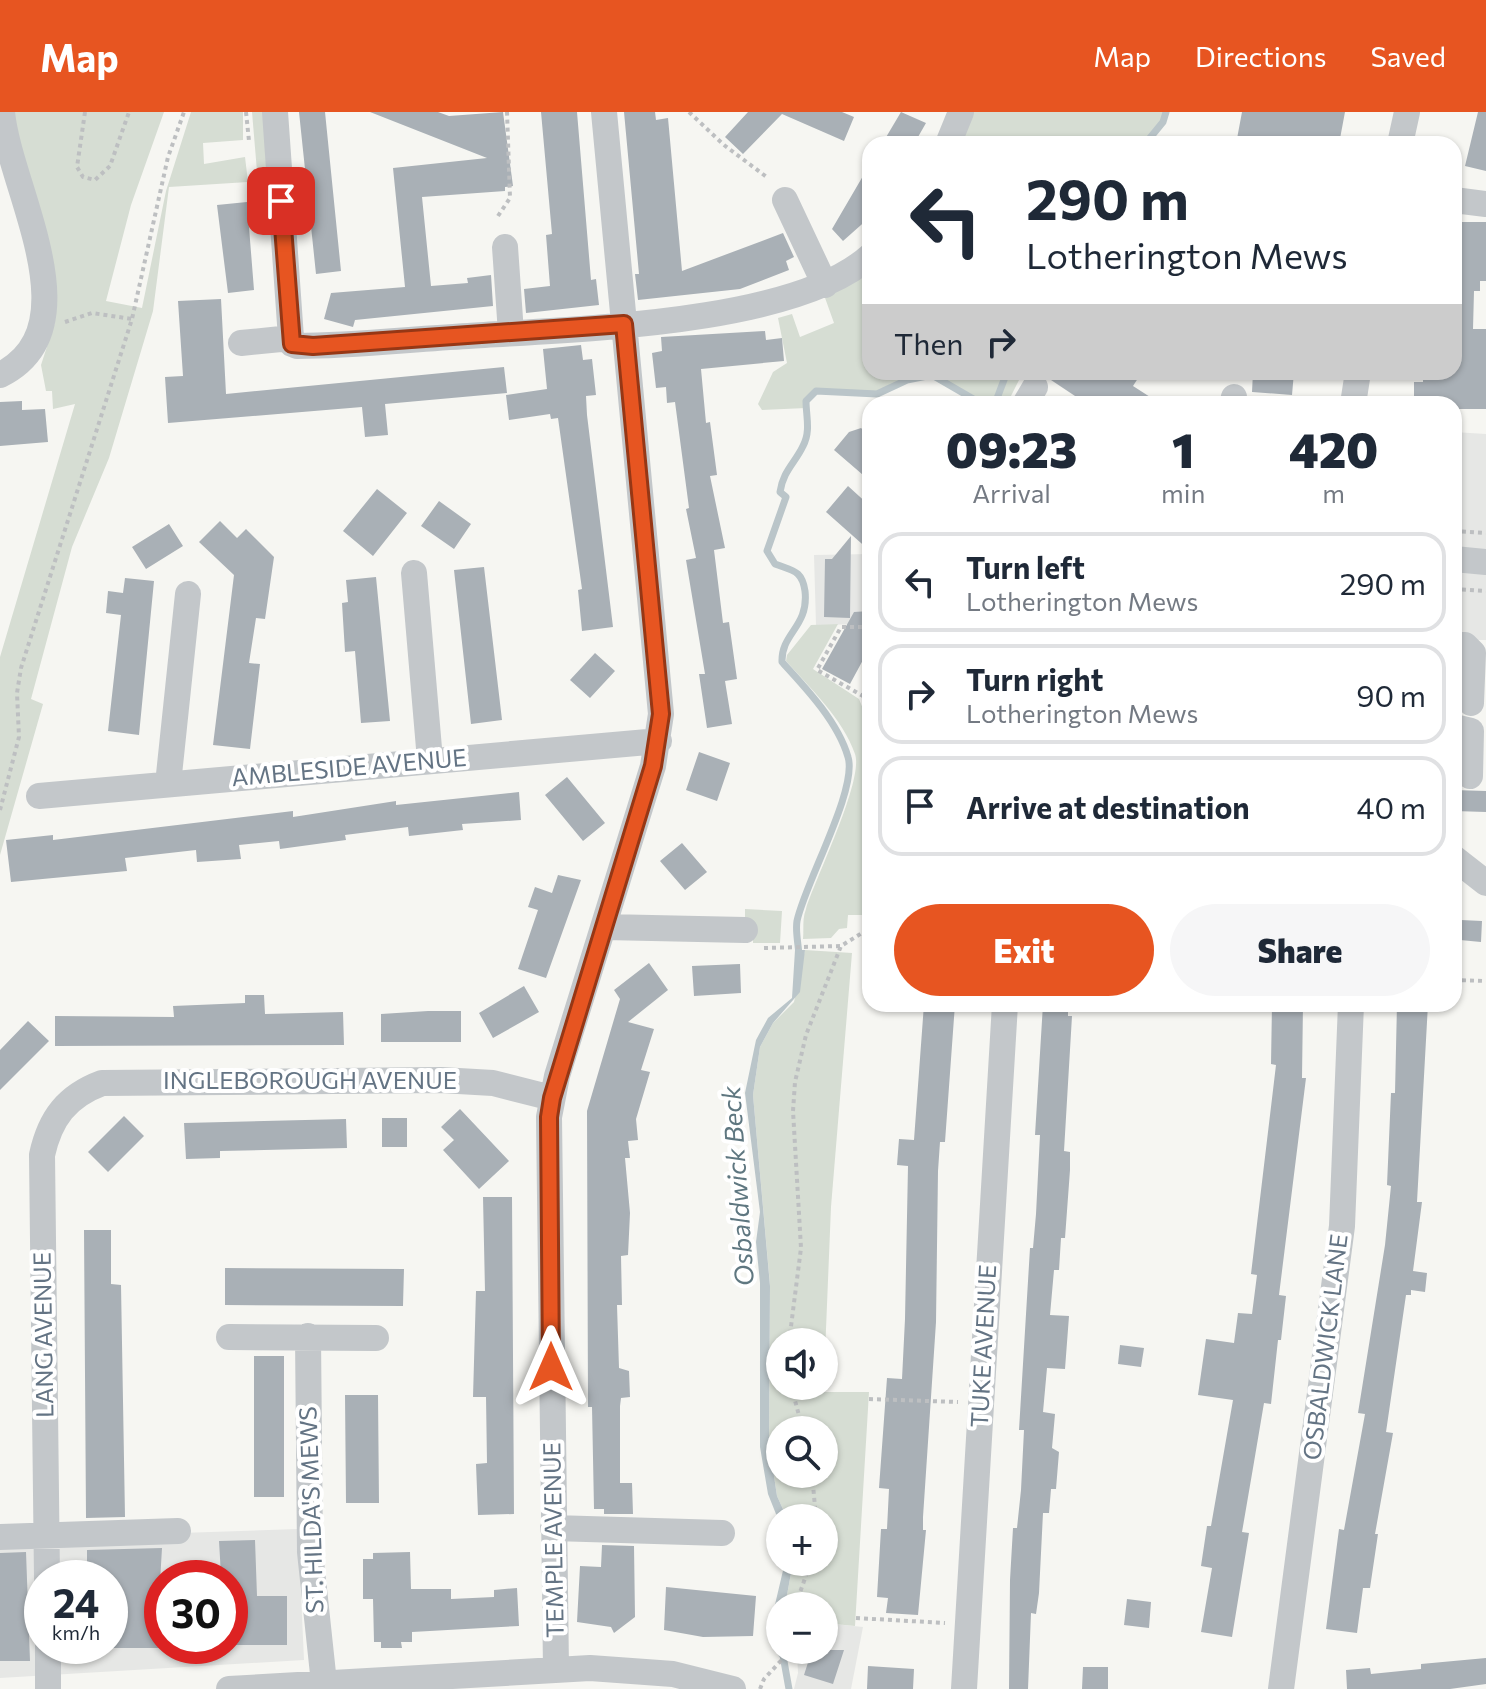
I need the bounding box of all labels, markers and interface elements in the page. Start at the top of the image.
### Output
text: Map [40,33,119,80]
text: Map [1093,39,1151,73]
text: Directions [1195,39,1326,73]
text: Saved [1370,39,1446,73]
text: 290 m [1026,163,1189,232]
pin [247,167,315,235]
icon: left [894,168,998,272]
icon: arrive [259,179,303,223]
text: Lotherington Mews [1026,232,1348,276]
icon: right [979,320,1023,364]
text: Then [894,324,963,361]
text: 09:23 [946,419,1077,478]
text: 1 [1172,419,1194,478]
text: 420 [1289,419,1378,478]
text: Arrival [972,477,1051,508]
text: min [1161,477,1205,508]
text: m [1322,477,1345,508]
text: Turn left [966,548,1085,585]
icon: left [898,560,942,604]
text: 290 m [1340,564,1426,601]
text: Lotherington Mews [966,585,1198,616]
text: Turn right [966,660,1103,697]
icon: right [898,672,942,716]
text: 90 m [1356,676,1426,713]
text: Lotherington Mews [966,697,1198,728]
street label: AMBLESIDE AVENUE [230,742,468,791]
icon: arrive [898,784,942,828]
text: Arrive at destination [966,788,1250,825]
text: 40 m [1357,788,1426,825]
button: Exit [894,904,1154,996]
button: Share [1170,904,1430,996]
street label: INGLEBOROUGH AVENUE [163,1065,457,1094]
water label: Osbaldwick Beck [714,1084,759,1287]
street label: OSBALDWICK LANE [1296,1232,1353,1462]
street label: LANG AVENUE [27,1252,58,1418]
street label: TUKE AVENUE [964,1264,1001,1428]
position arrow [509,1325,593,1409]
map controls [766,1328,838,1664]
button: sound [766,1328,838,1400]
street label: ST. HILDA'S MEWS [292,1406,329,1614]
button: search [766,1416,838,1488]
street label: TEMPLE AVENUE [536,1442,569,1638]
button: + [766,1504,838,1576]
speed limit sign: 30 [144,1560,248,1664]
text: 24 [53,1577,99,1626]
button: − [766,1592,838,1664]
text: km/h [52,1620,100,1644]

